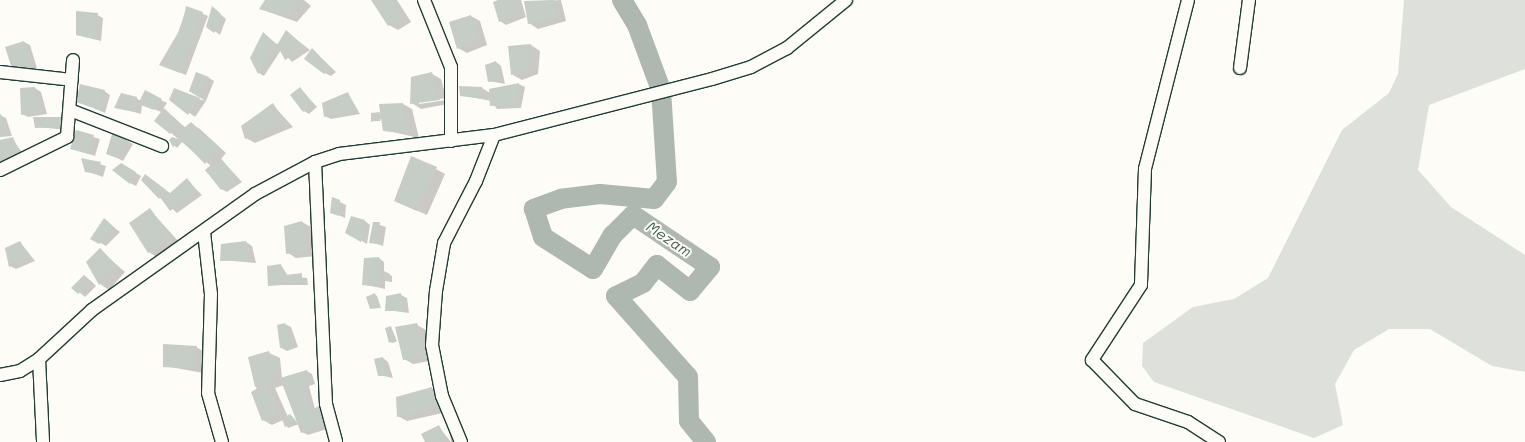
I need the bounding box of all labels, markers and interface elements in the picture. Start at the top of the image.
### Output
water label: Mezam [643,217,695,261]

